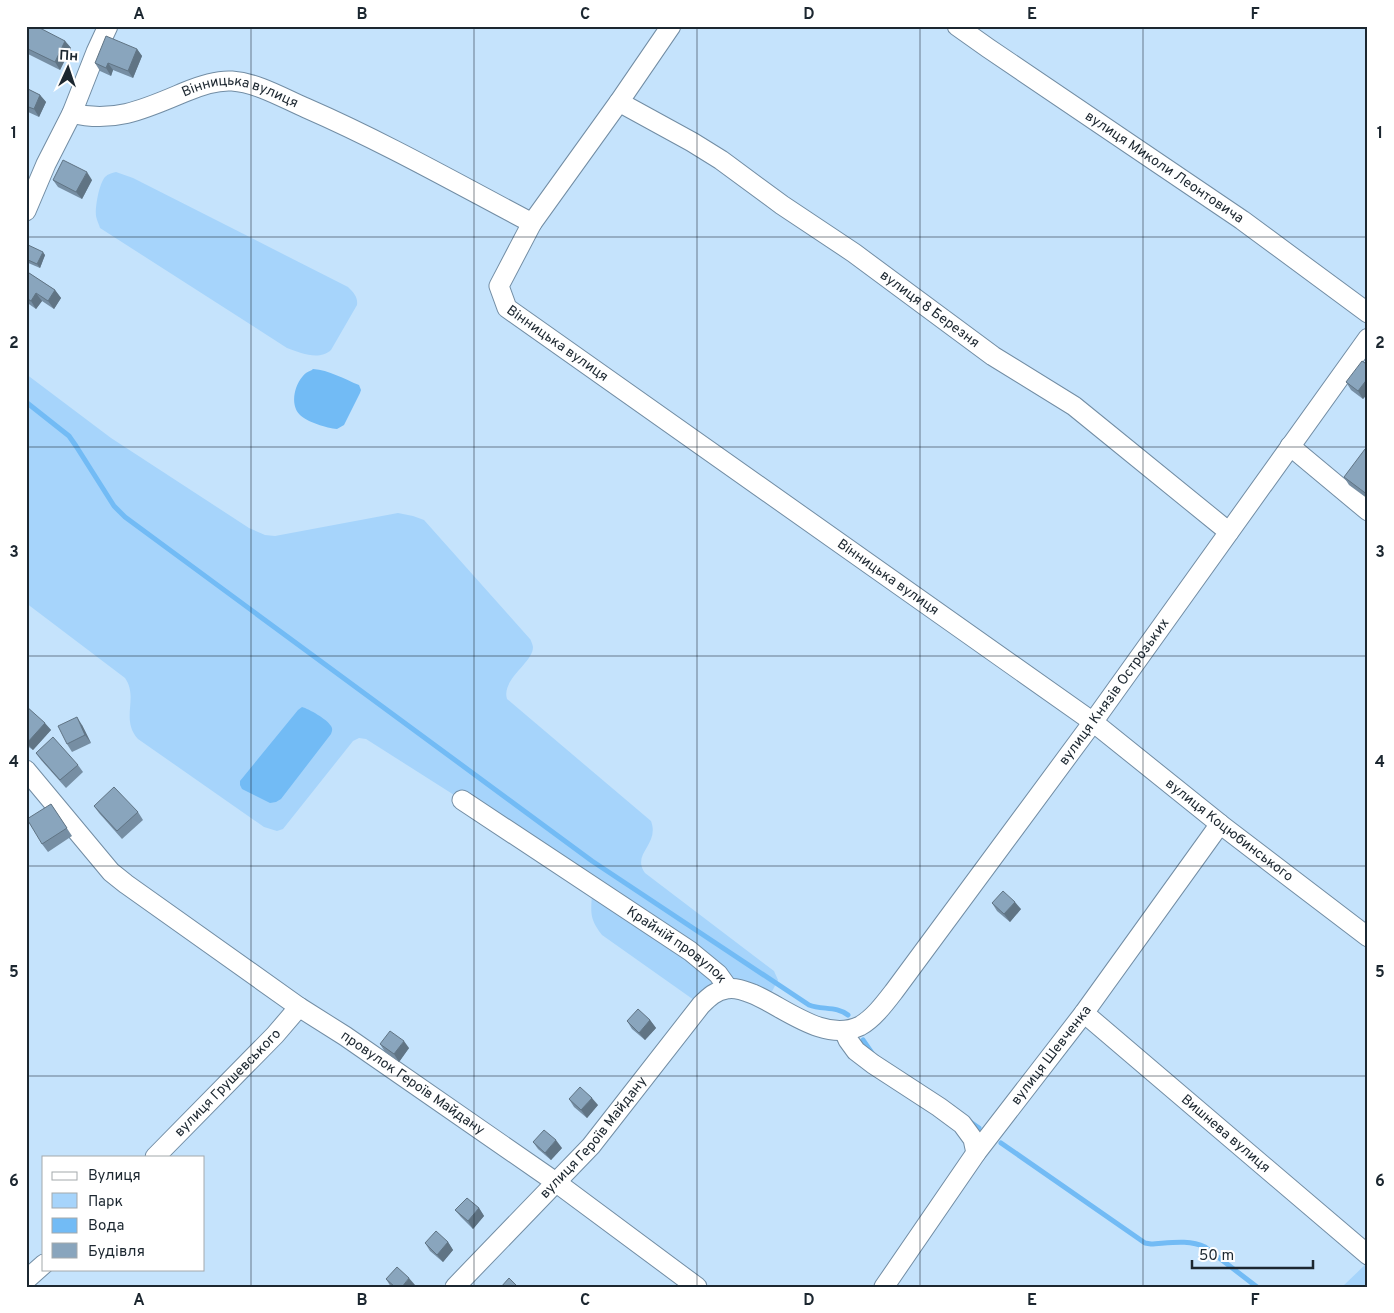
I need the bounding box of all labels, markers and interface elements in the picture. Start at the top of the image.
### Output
text: A [133,5,145,25]
text: B [356,5,368,25]
text: C [580,5,590,25]
text: D [803,5,815,25]
text: E [1027,5,1037,25]
text: F [1250,5,1260,25]
north arrow [42,42,92,92]
text: Пн [59,48,78,65]
street label: Вінницька вулиця [179,72,301,112]
street label: вулиця Миколи Леонтовича [1082,108,1247,227]
text: 1 [11,124,17,144]
text: 1 [1377,124,1383,144]
street label: вулиця 8 Березня [877,267,983,352]
street label: Вінницька вулиця [503,302,611,385]
text: 2 [9,334,19,354]
text: 2 [1375,334,1385,354]
street label: Вінницька вулиця [834,535,942,619]
text: 3 [9,543,19,563]
text: 3 [1375,543,1385,563]
street label: вулиця Князів Острозьких [1055,615,1173,769]
text: 4 [9,753,19,773]
text: 4 [1375,753,1385,773]
street label: вулиця Коцюбинського [1162,775,1297,885]
street label: Крайній провулок [623,903,730,987]
text: 5 [9,963,19,983]
text: 5 [1375,963,1385,983]
street label: вулиця Шевченка [1008,1002,1095,1108]
street label: вулиця Грушевського [171,1025,285,1140]
street label: провулок Героїв Майдану [338,1027,488,1139]
street label: вулиця Героїв Майдану [536,1073,651,1202]
street label: Вишнева вулиця [1178,1091,1274,1176]
legend [42,1156,205,1270]
text: Вулиця [88,1167,141,1186]
text: 6 [9,1172,19,1192]
text: 6 [1375,1172,1385,1192]
text: Парк [88,1193,123,1212]
text: Вода [88,1217,124,1236]
scale bar [1192,1238,1313,1270]
text: Будівля [88,1243,145,1262]
text: 50 m [1199,1247,1234,1266]
text: A [133,1291,145,1311]
text: B [356,1291,368,1311]
text: C [580,1291,590,1311]
text: D [803,1291,815,1311]
text: E [1027,1291,1037,1311]
text: F [1250,1291,1260,1311]

